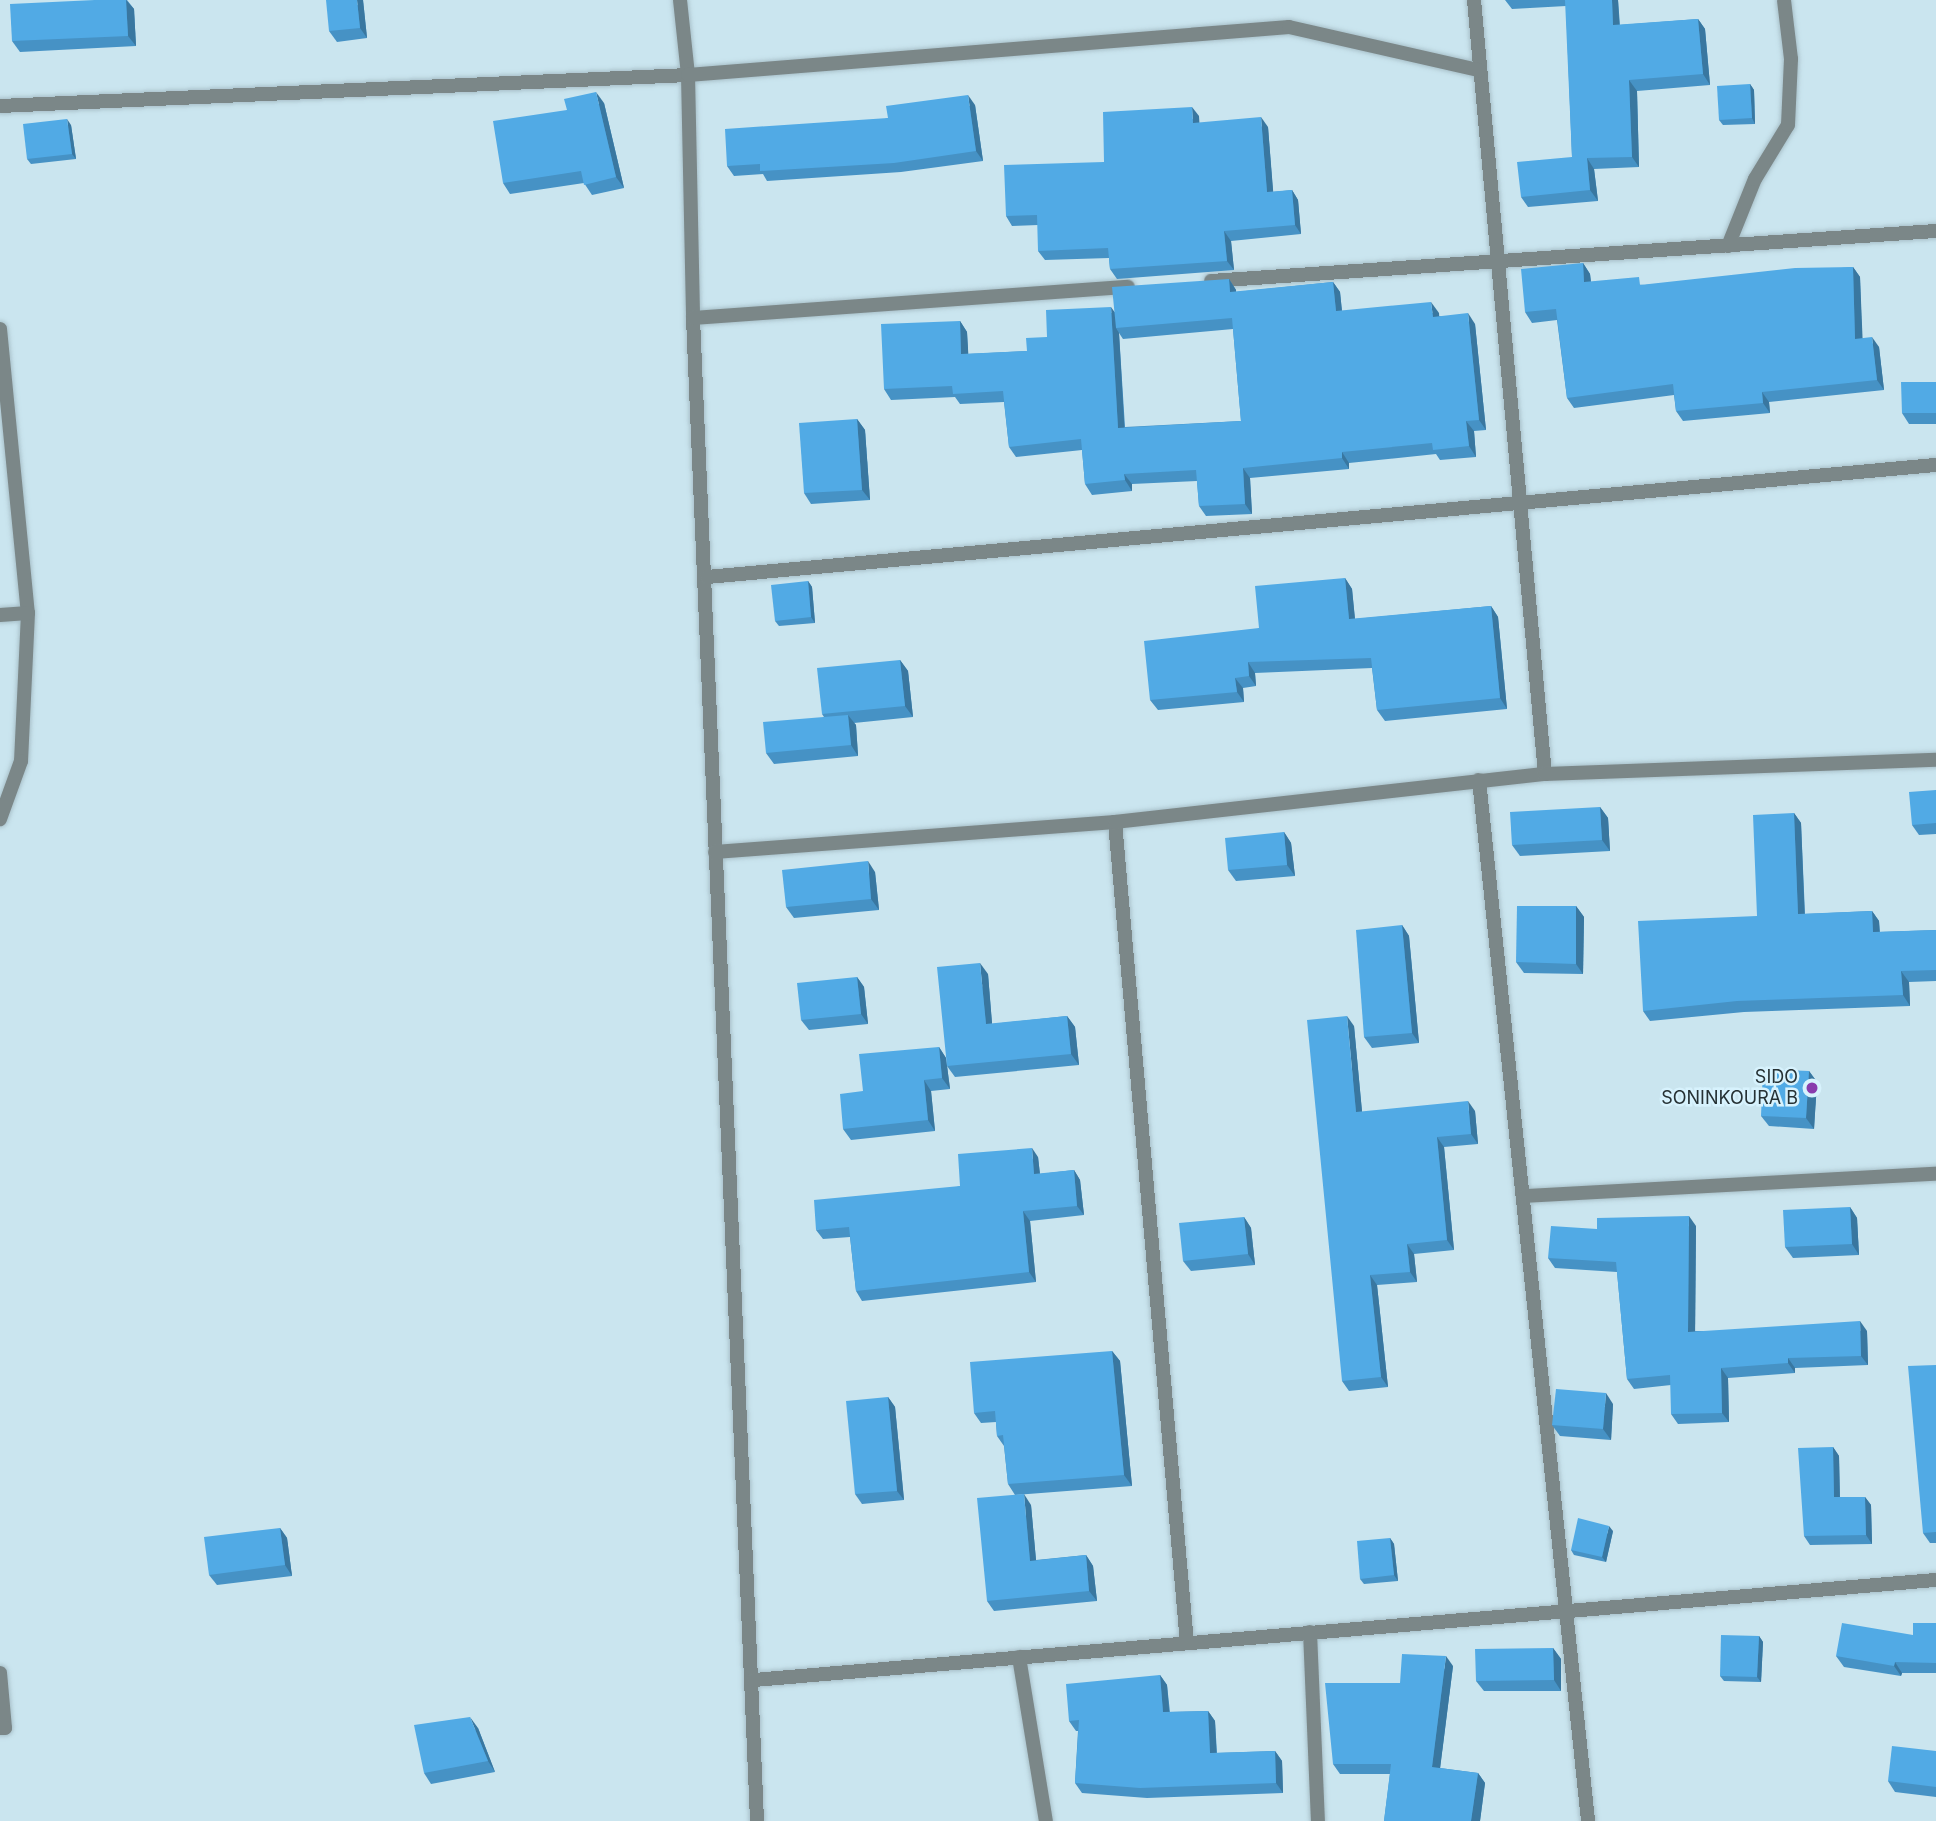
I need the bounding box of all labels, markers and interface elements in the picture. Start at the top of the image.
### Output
place label: SIDO SONINKOURA B [1661,1067,1798,1110]
marker: SIDO SONINKOURA B [1804,1080,1820,1096]

